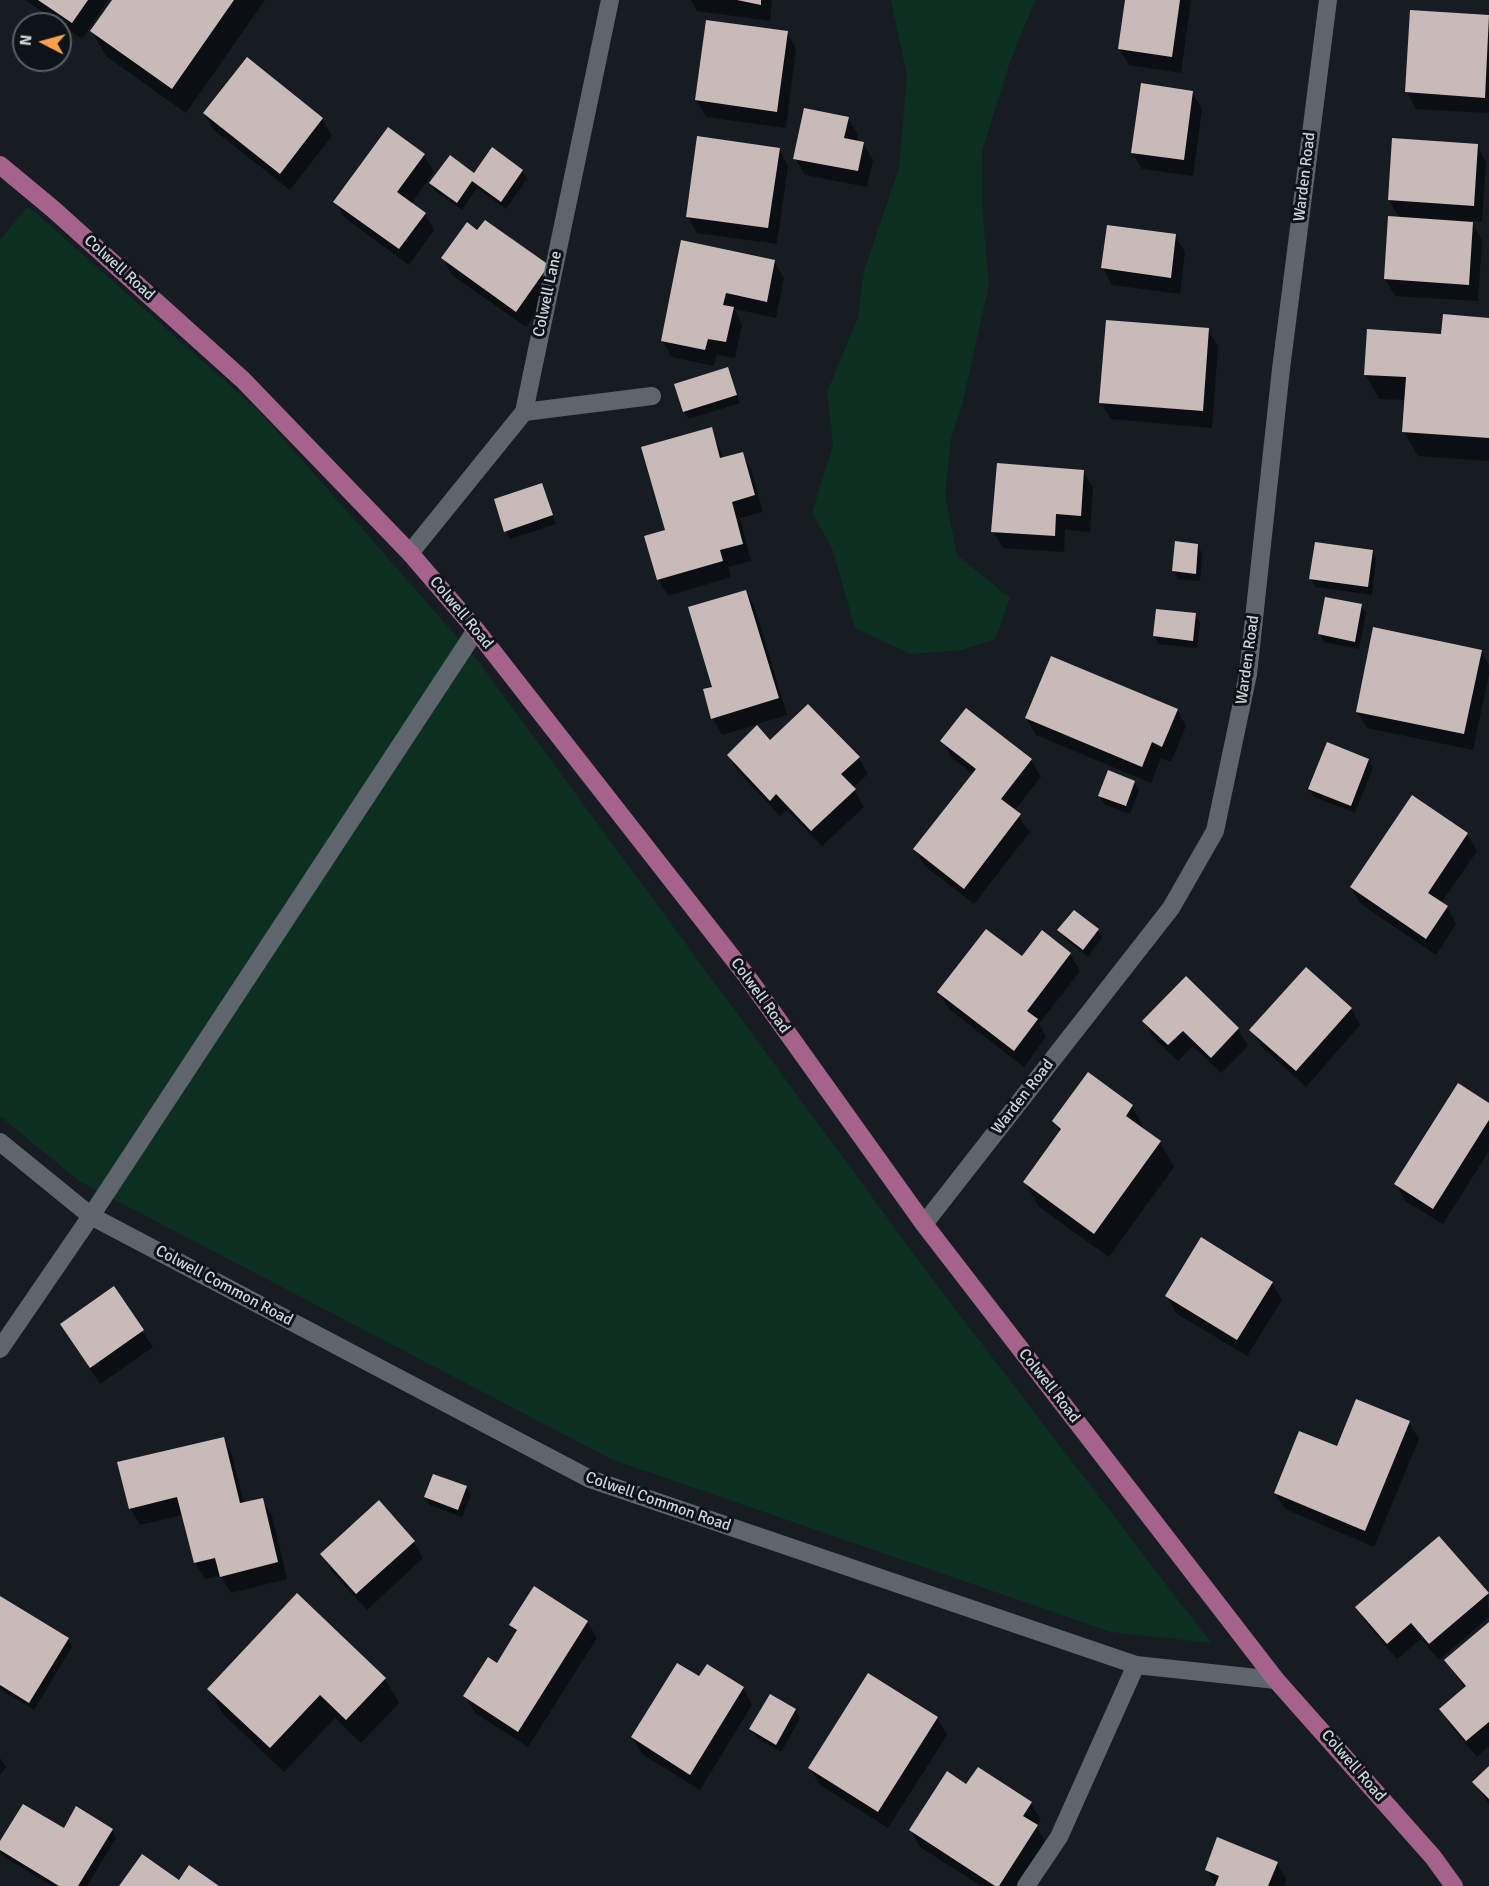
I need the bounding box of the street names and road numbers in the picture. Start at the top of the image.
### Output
street label: Warden Road [1290,131,1320,223]
street label: Colwell Road [80,231,158,305]
street label: Colwell Lane [530,249,566,339]
street label: Colwell Road [425,573,497,653]
street label: Warden Road [1232,614,1264,706]
street label: Colwell Road [726,954,794,1038]
street label: Warden Road [988,1056,1058,1138]
street label: Colwell Common Road [152,1242,296,1330]
street label: Colwell Road [1014,1345,1084,1427]
street label: Colwell Common Road [583,1468,733,1536]
street label: Colwell Road [1317,1726,1389,1806]

